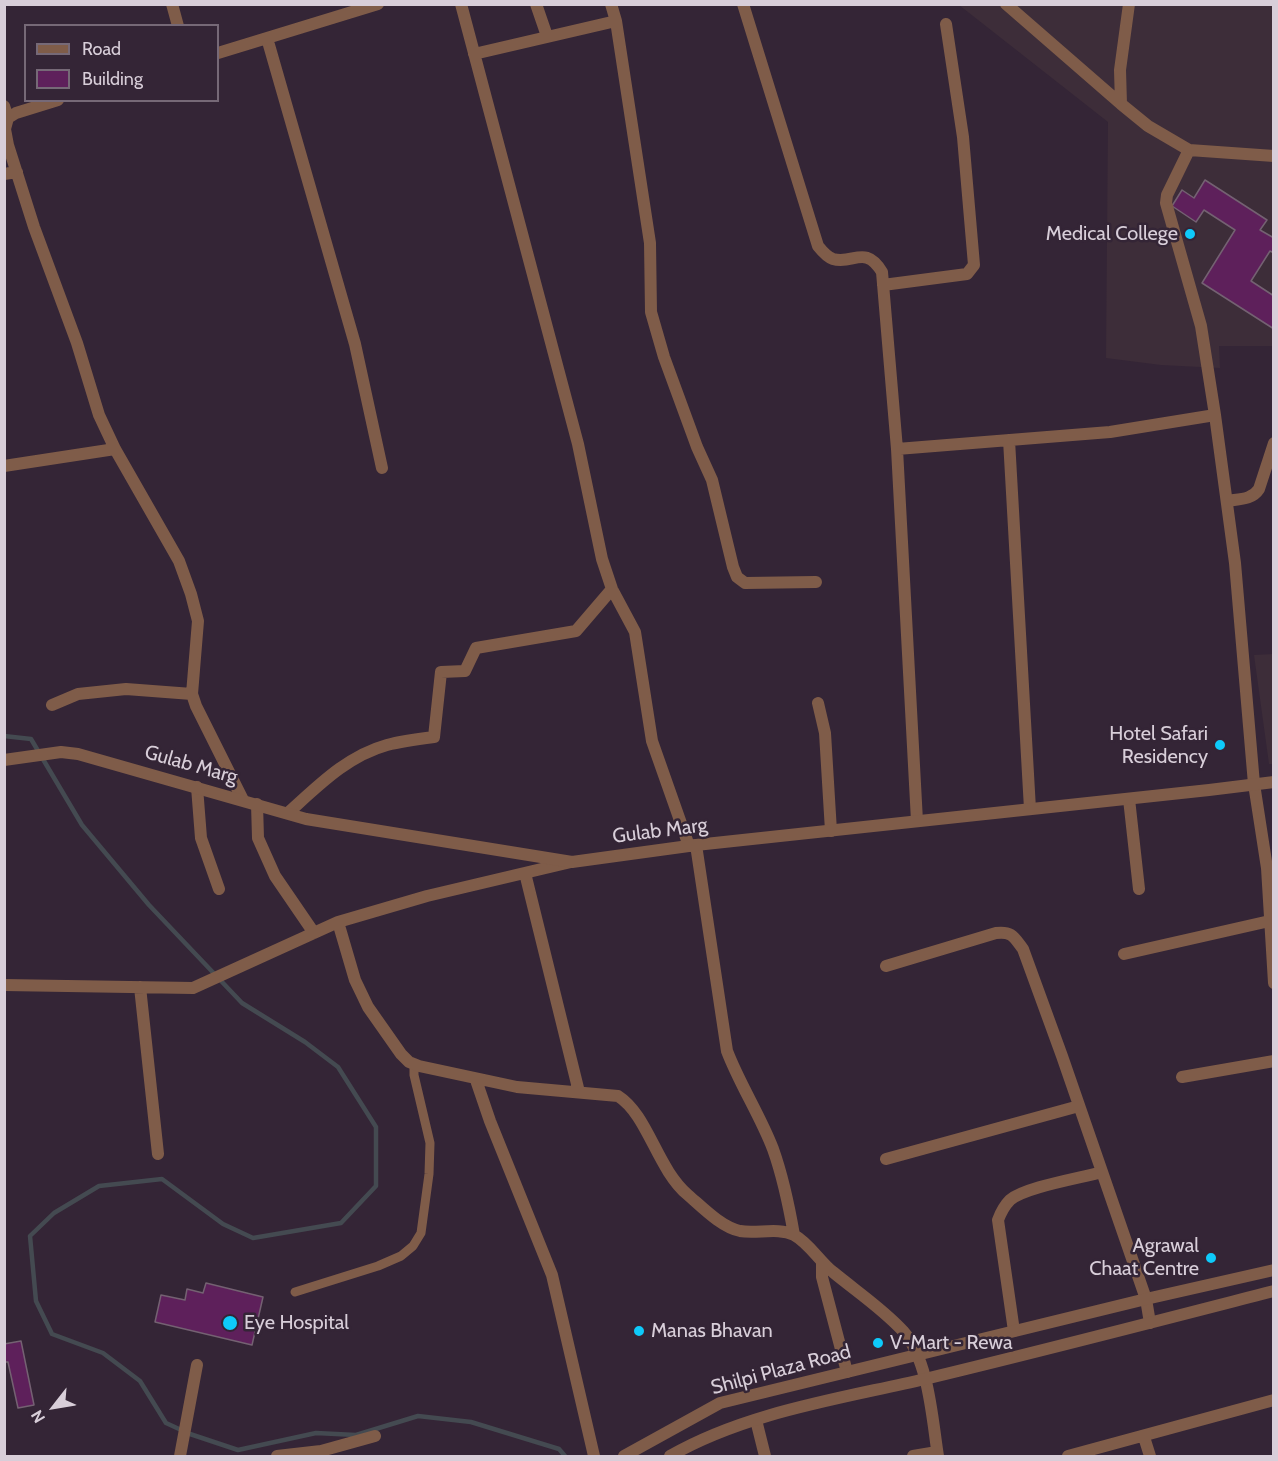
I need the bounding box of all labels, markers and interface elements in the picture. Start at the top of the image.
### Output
legend [24,24,219,102]
text: Road [82,38,121,60]
text: Building [82,68,143,90]
place label: Medical College [1046,222,1178,246]
marker: Medical College [1183,227,1197,241]
place label: Hotel Safari Residency [1109,722,1208,769]
marker: Hotel Safari Residency [1213,738,1227,752]
street label: Gulab Marg [142,740,240,790]
street label: Gulab Marg [611,813,709,849]
place label: Agrawal Chaat Centre [1089,1234,1199,1281]
marker: Agrawal Chaat Centre [1204,1251,1218,1265]
place label: Eye Hospital [244,1311,349,1335]
marker: Eye Hospital [221,1314,239,1332]
place label: Manas Bhavan [651,1319,773,1343]
marker: Manas Bhavan [632,1324,646,1338]
place label: V-Mart - Rewa [890,1331,1013,1355]
marker: V-Mart - Rewa [871,1336,885,1350]
street label: Shilpi Plaza Road [708,1340,854,1400]
north arrow [24,1377,84,1437]
text: N [27,1407,49,1426]

